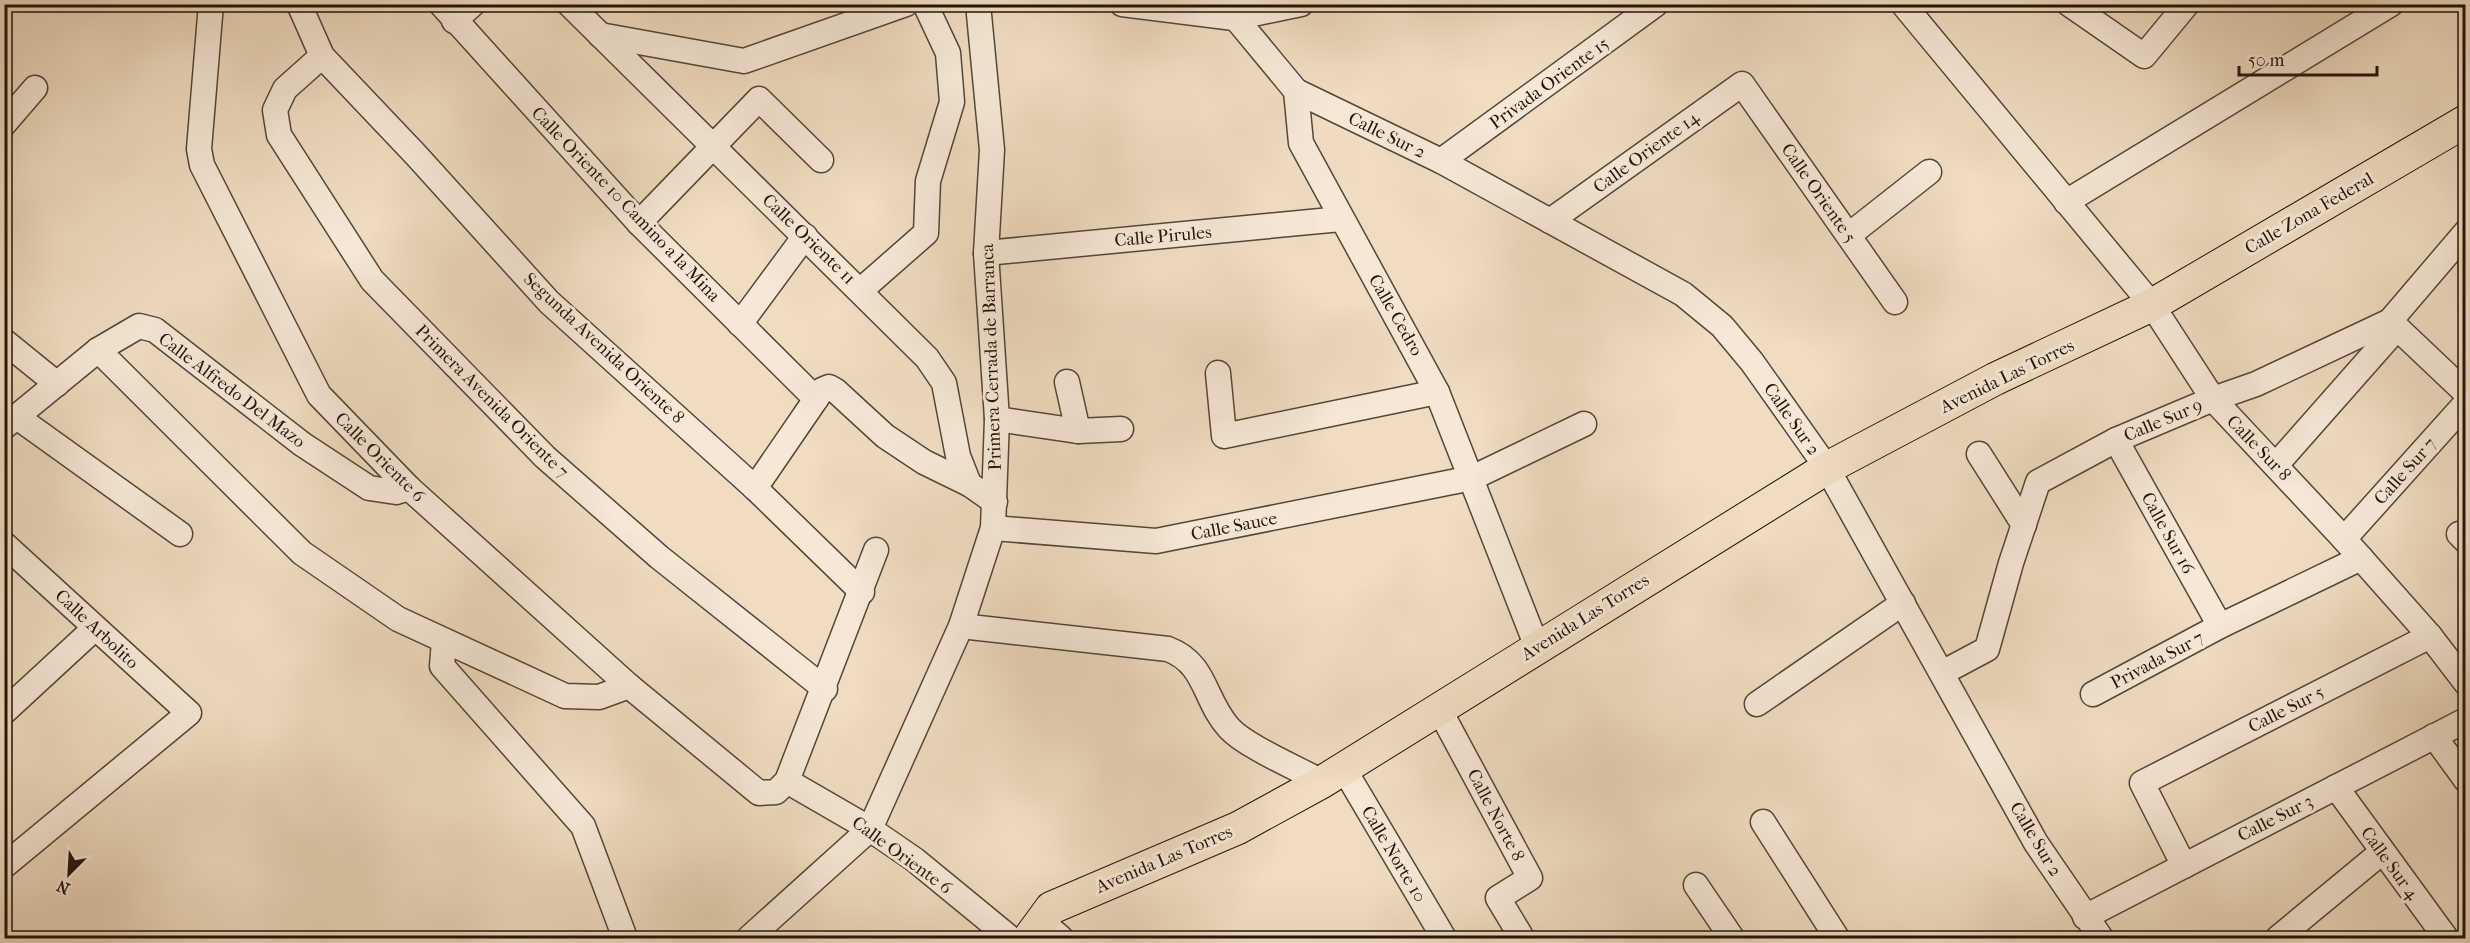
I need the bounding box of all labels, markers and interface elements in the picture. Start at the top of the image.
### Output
street label: Privada Oriente 15 [1486,33,1613,134]
scale bar [2239,39,2377,77]
text: 50 m [2248,50,2285,71]
street label: Calle Oriente 10 Camino a la Mina [527,103,725,307]
street label: Calle Oriente 14 [1589,107,1704,198]
street label: Calle Sur 2 [1345,108,1429,163]
street label: Calle Oriente 5 [1777,140,1861,247]
street label: Calle Zona Federal [2241,168,2377,259]
street label: Calle Oriente 11 [758,190,860,289]
street label: Calle Pirules [1114,222,1213,251]
street label: Primera Cerrada de Barranca [977,243,1006,471]
street label: Segunda Avenida Oriente 8 [519,269,688,428]
street label: Calle Cedro [1364,271,1427,360]
street label: Primera Avenida Oriente 7 [411,320,573,483]
street label: Calle Alfredo Del Mazo [154,328,309,452]
street label: Avenida Las Torres [1936,335,2078,418]
street label: Calle Sur 2 [1759,379,1824,459]
street label: Calle Sur 9 [2121,395,2206,446]
street label: Calle Oriente 6 [330,408,429,507]
street label: Calle Sur 8 [2222,411,2295,485]
street label: Calle Sur 7 [2370,433,2441,509]
street label: Calle Sur 16 [2137,489,2199,578]
street label: Calle Sauce [1189,508,1279,545]
street label: Avenida Las Torres [1517,570,1653,666]
street label: Calle Arbolito [51,585,143,673]
street label: Privada Sur 7 [2107,627,2208,694]
street label: Calle Sur 5 [2245,681,2328,737]
street label: Calle Norte 8 [1462,766,1529,865]
street label: Calle Sur 3 [2234,791,2316,846]
street label: Calle Sur 2 [2005,798,2066,880]
street label: Calle Norte 10 [1357,802,1431,906]
street label: Calle Oriente 6 [848,812,956,899]
street label: Avenida Las Torres [1092,821,1236,898]
street label: Calle Sur 4 [2356,823,2423,904]
north arrow [39,844,99,904]
text: N [53,876,73,898]

